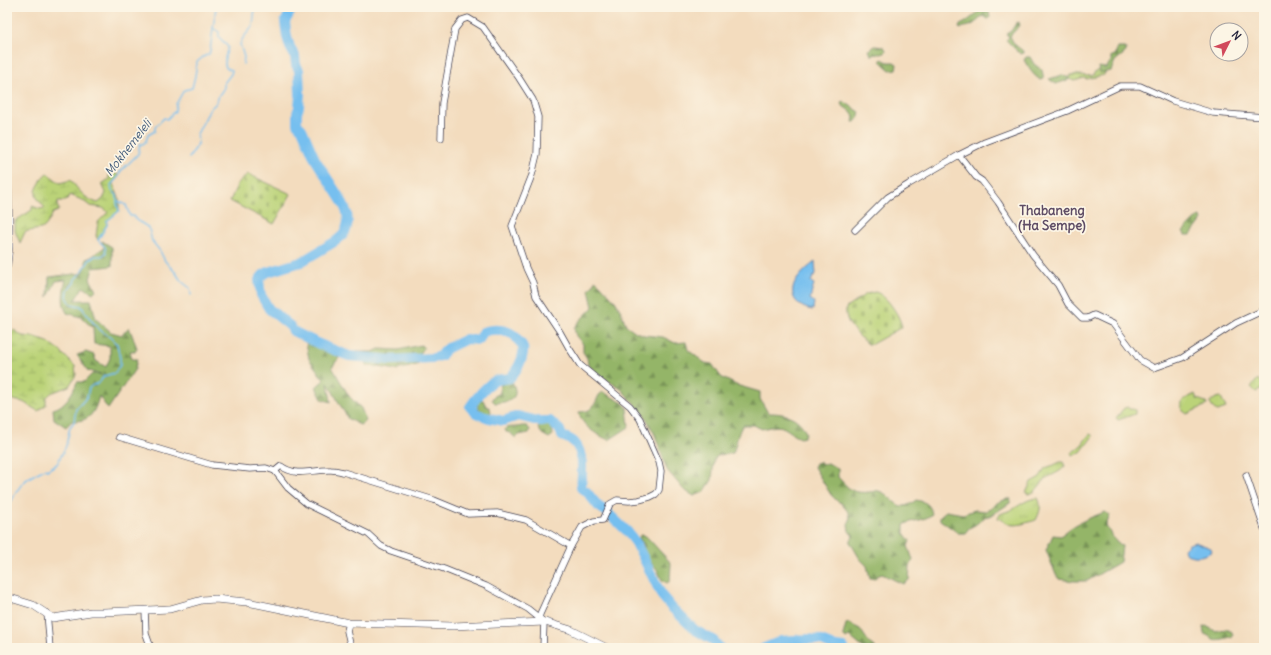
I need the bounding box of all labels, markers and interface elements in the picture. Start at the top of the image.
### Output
north arrow [1209,22,1249,62]
text: N [1229,28,1244,43]
water label: Mokhemeleli [101,115,155,179]
district label: Thabaneng (Ha Sempe) [1018,202,1086,234]

